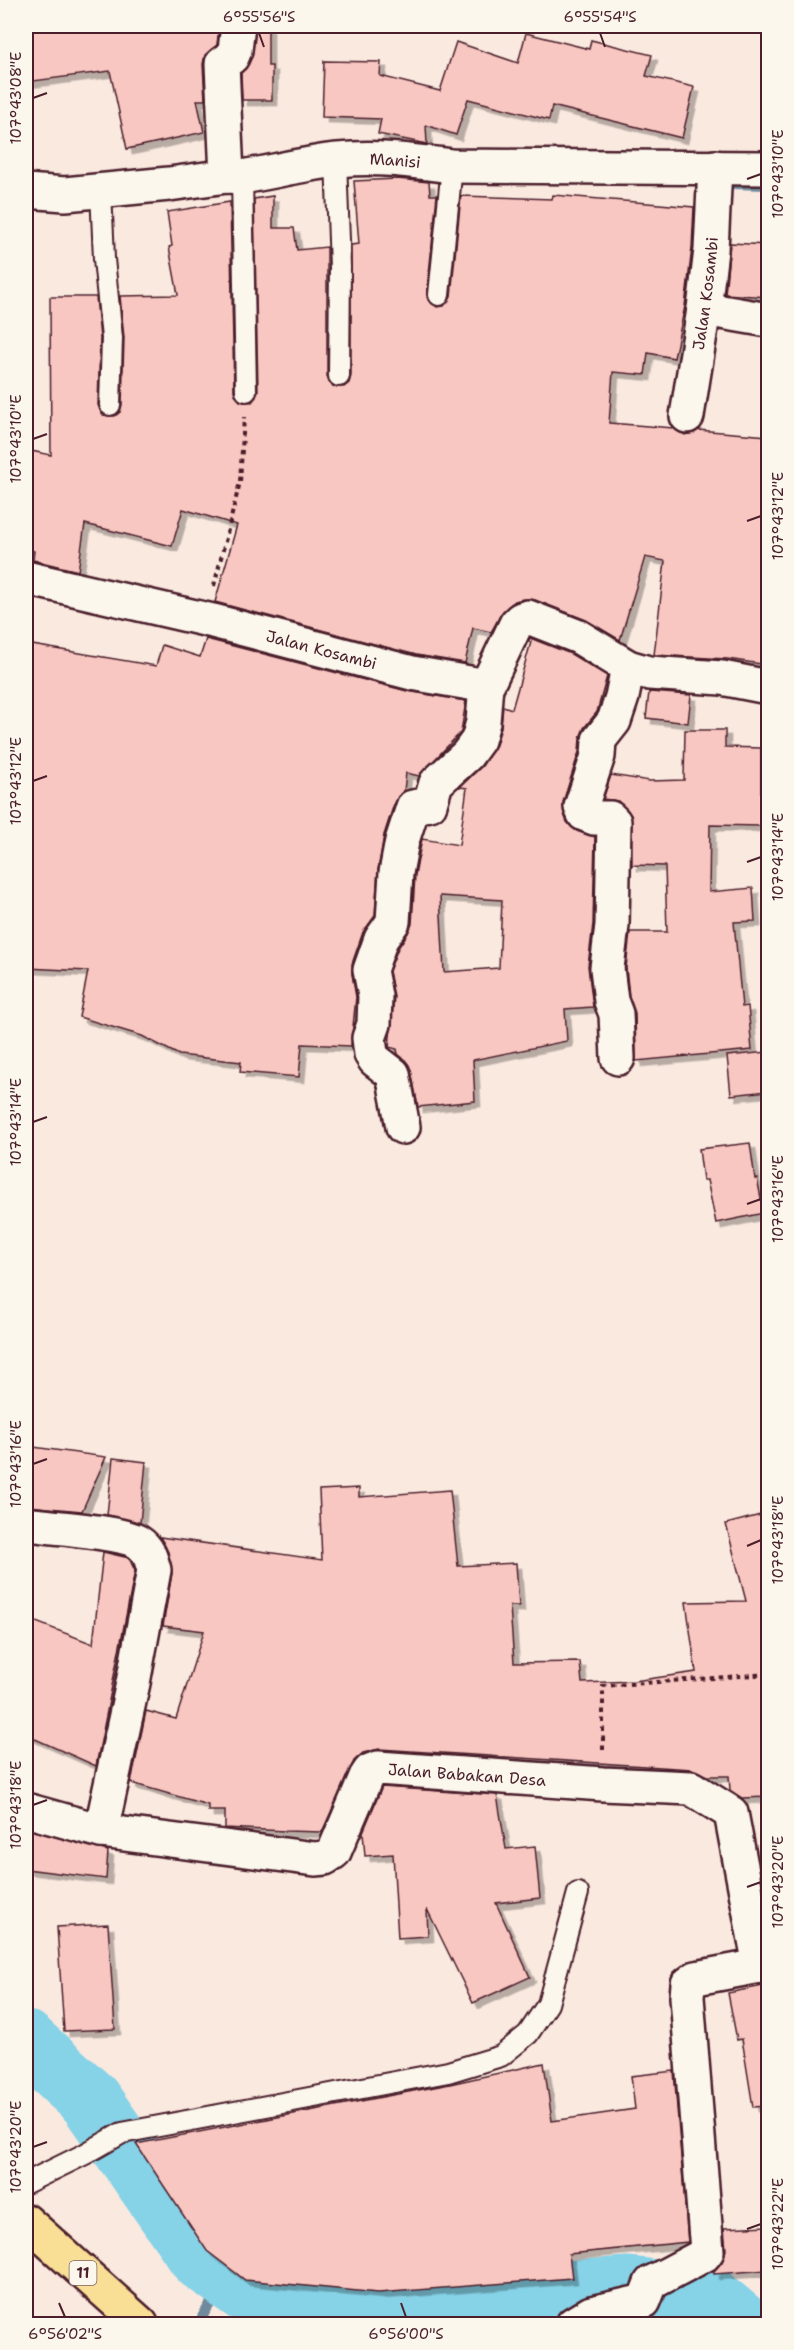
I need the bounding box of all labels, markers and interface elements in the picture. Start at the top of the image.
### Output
text: 6°55'56"S [223,7,295,27]
text: 6°55'54"S [563,7,637,27]
text: 107°43'08"E [6,52,26,144]
text: 107°43'10"E [768,129,788,219]
street label: Manisi [369,148,422,173]
street label: Jalan Kosambi [688,236,723,351]
text: 107°43'10"E [6,394,26,484]
text: 107°43'12"E [768,472,788,560]
street label: Jalan Kosambi [264,625,379,674]
text: 107°43'12"E [6,737,26,825]
text: 107°43'14"E [768,813,788,901]
text: 107°43'14"E [6,1078,26,1166]
text: 107°43'16"E [768,1155,788,1243]
text: 107°43'16"E [6,1420,26,1508]
text: 107°43'18"E [768,1496,788,1584]
street label: Jalan Babakan Desa [387,1759,547,1791]
text: 107°43'18"E [6,1761,26,1849]
text: 107°43'20"E [768,1836,788,1928]
text: 107°43'20"E [6,2101,26,2193]
text: 107°43'22"E [768,2178,788,2270]
road number: 11 [70,2261,97,2285]
text: 6°56'02"S [28,2324,102,2344]
text: 6°56'00"S [368,2324,444,2344]

